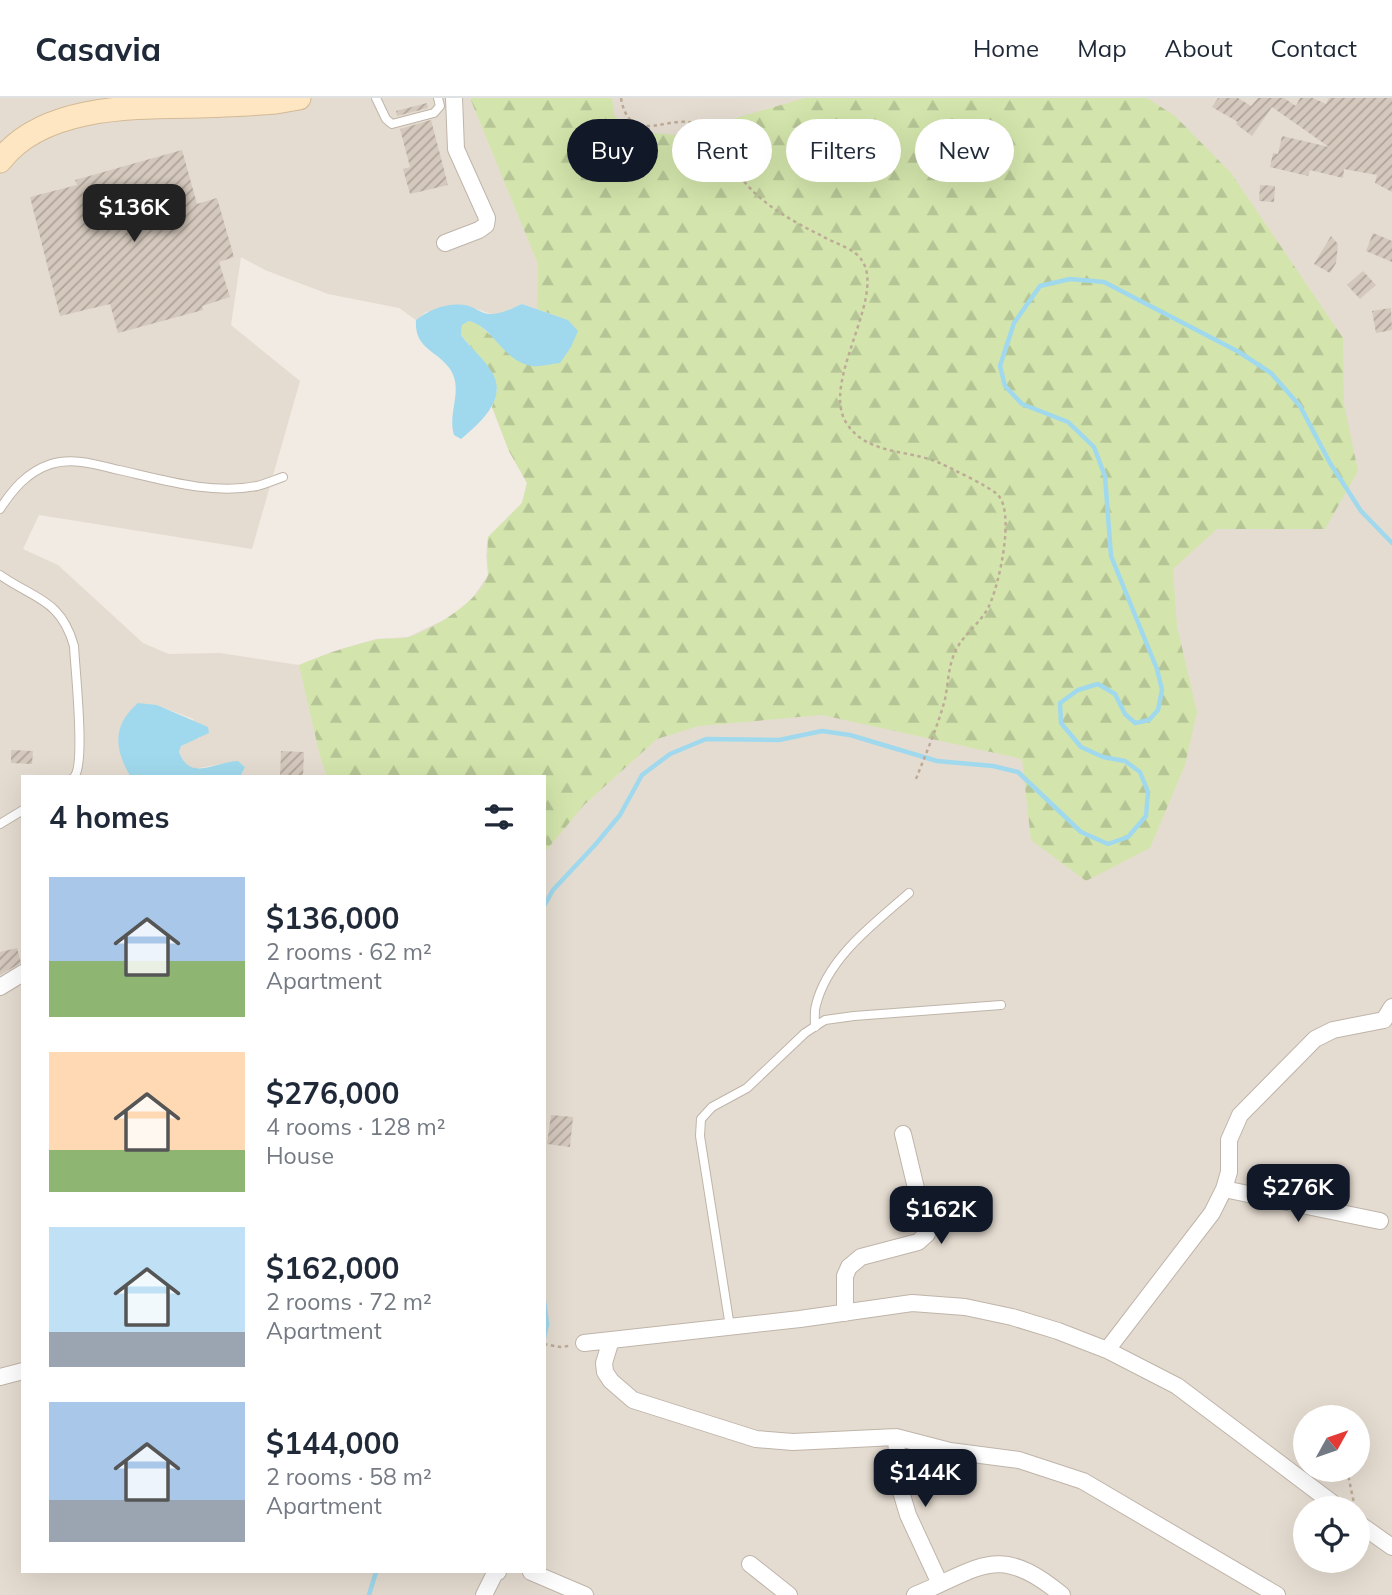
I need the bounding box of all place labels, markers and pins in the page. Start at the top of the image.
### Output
pin: $136K [85,184,183,244]
pin: $276K [1249,1164,1347,1224]
pin: $162K [892,1186,990,1246]
pin: $144K [876,1450,974,1509]

